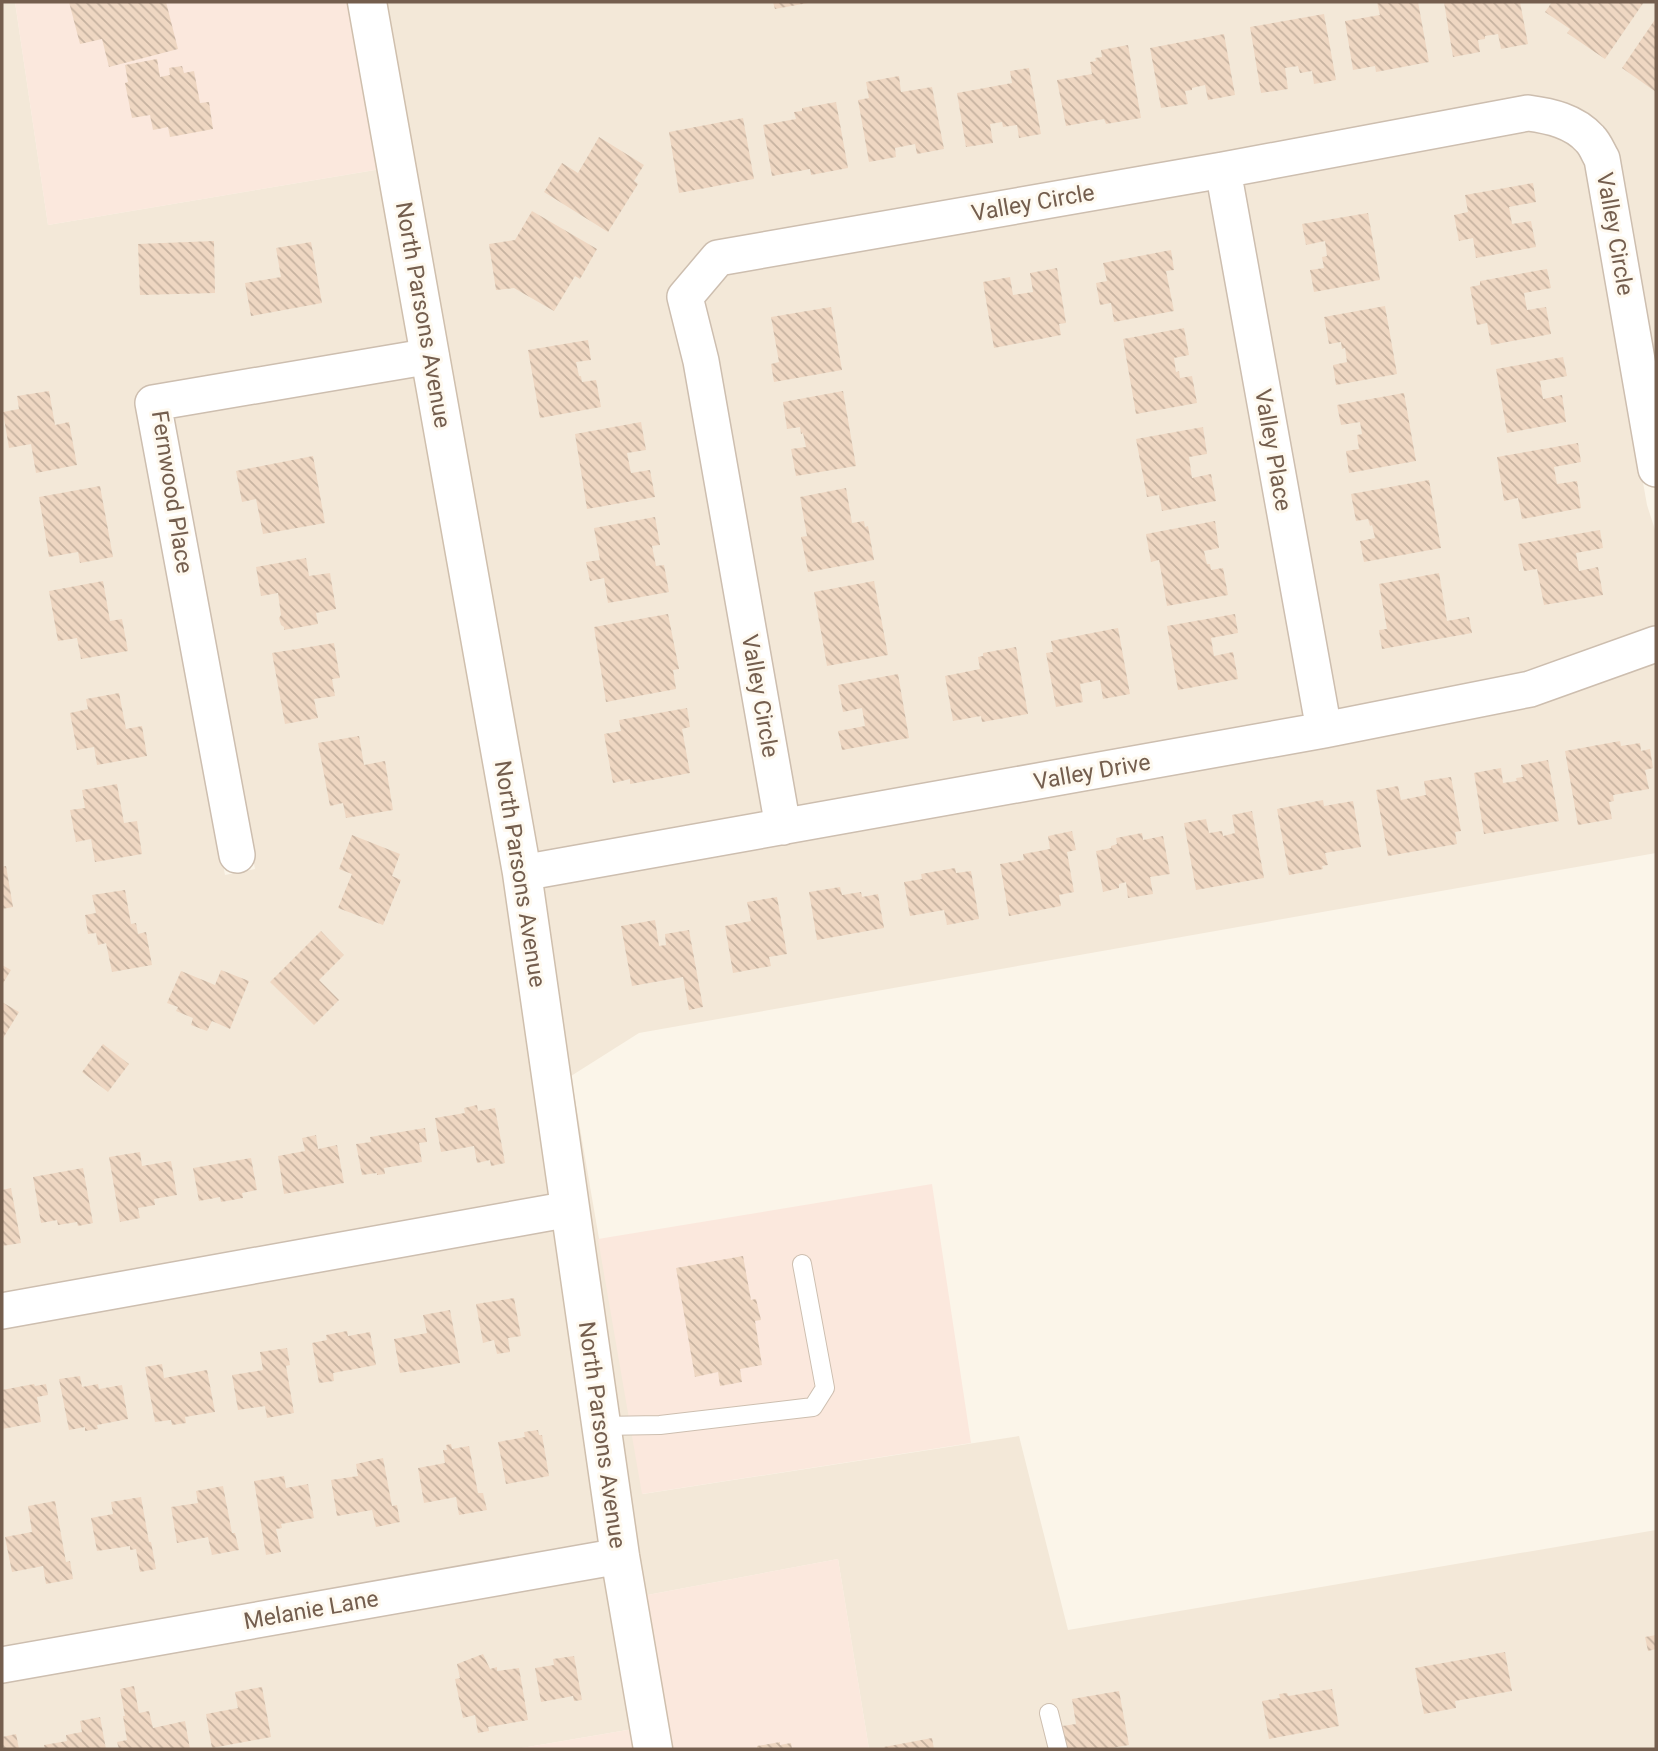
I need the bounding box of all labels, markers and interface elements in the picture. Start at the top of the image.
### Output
street label: Valley Circle [1591,170,1639,298]
street label: Valley Circle [969,179,1097,227]
street label: North Parsons Avenue [390,200,456,430]
street label: Valley Place [1249,387,1297,513]
street label: Fernwood Place [146,409,198,575]
street label: Valley Circle [736,632,784,760]
street label: Valley Drive [1031,748,1153,796]
street label: North Parsons Avenue [489,759,551,989]
street label: North Parsons Avenue [573,1320,631,1550]
street label: Melanie Lane [242,1585,380,1635]

